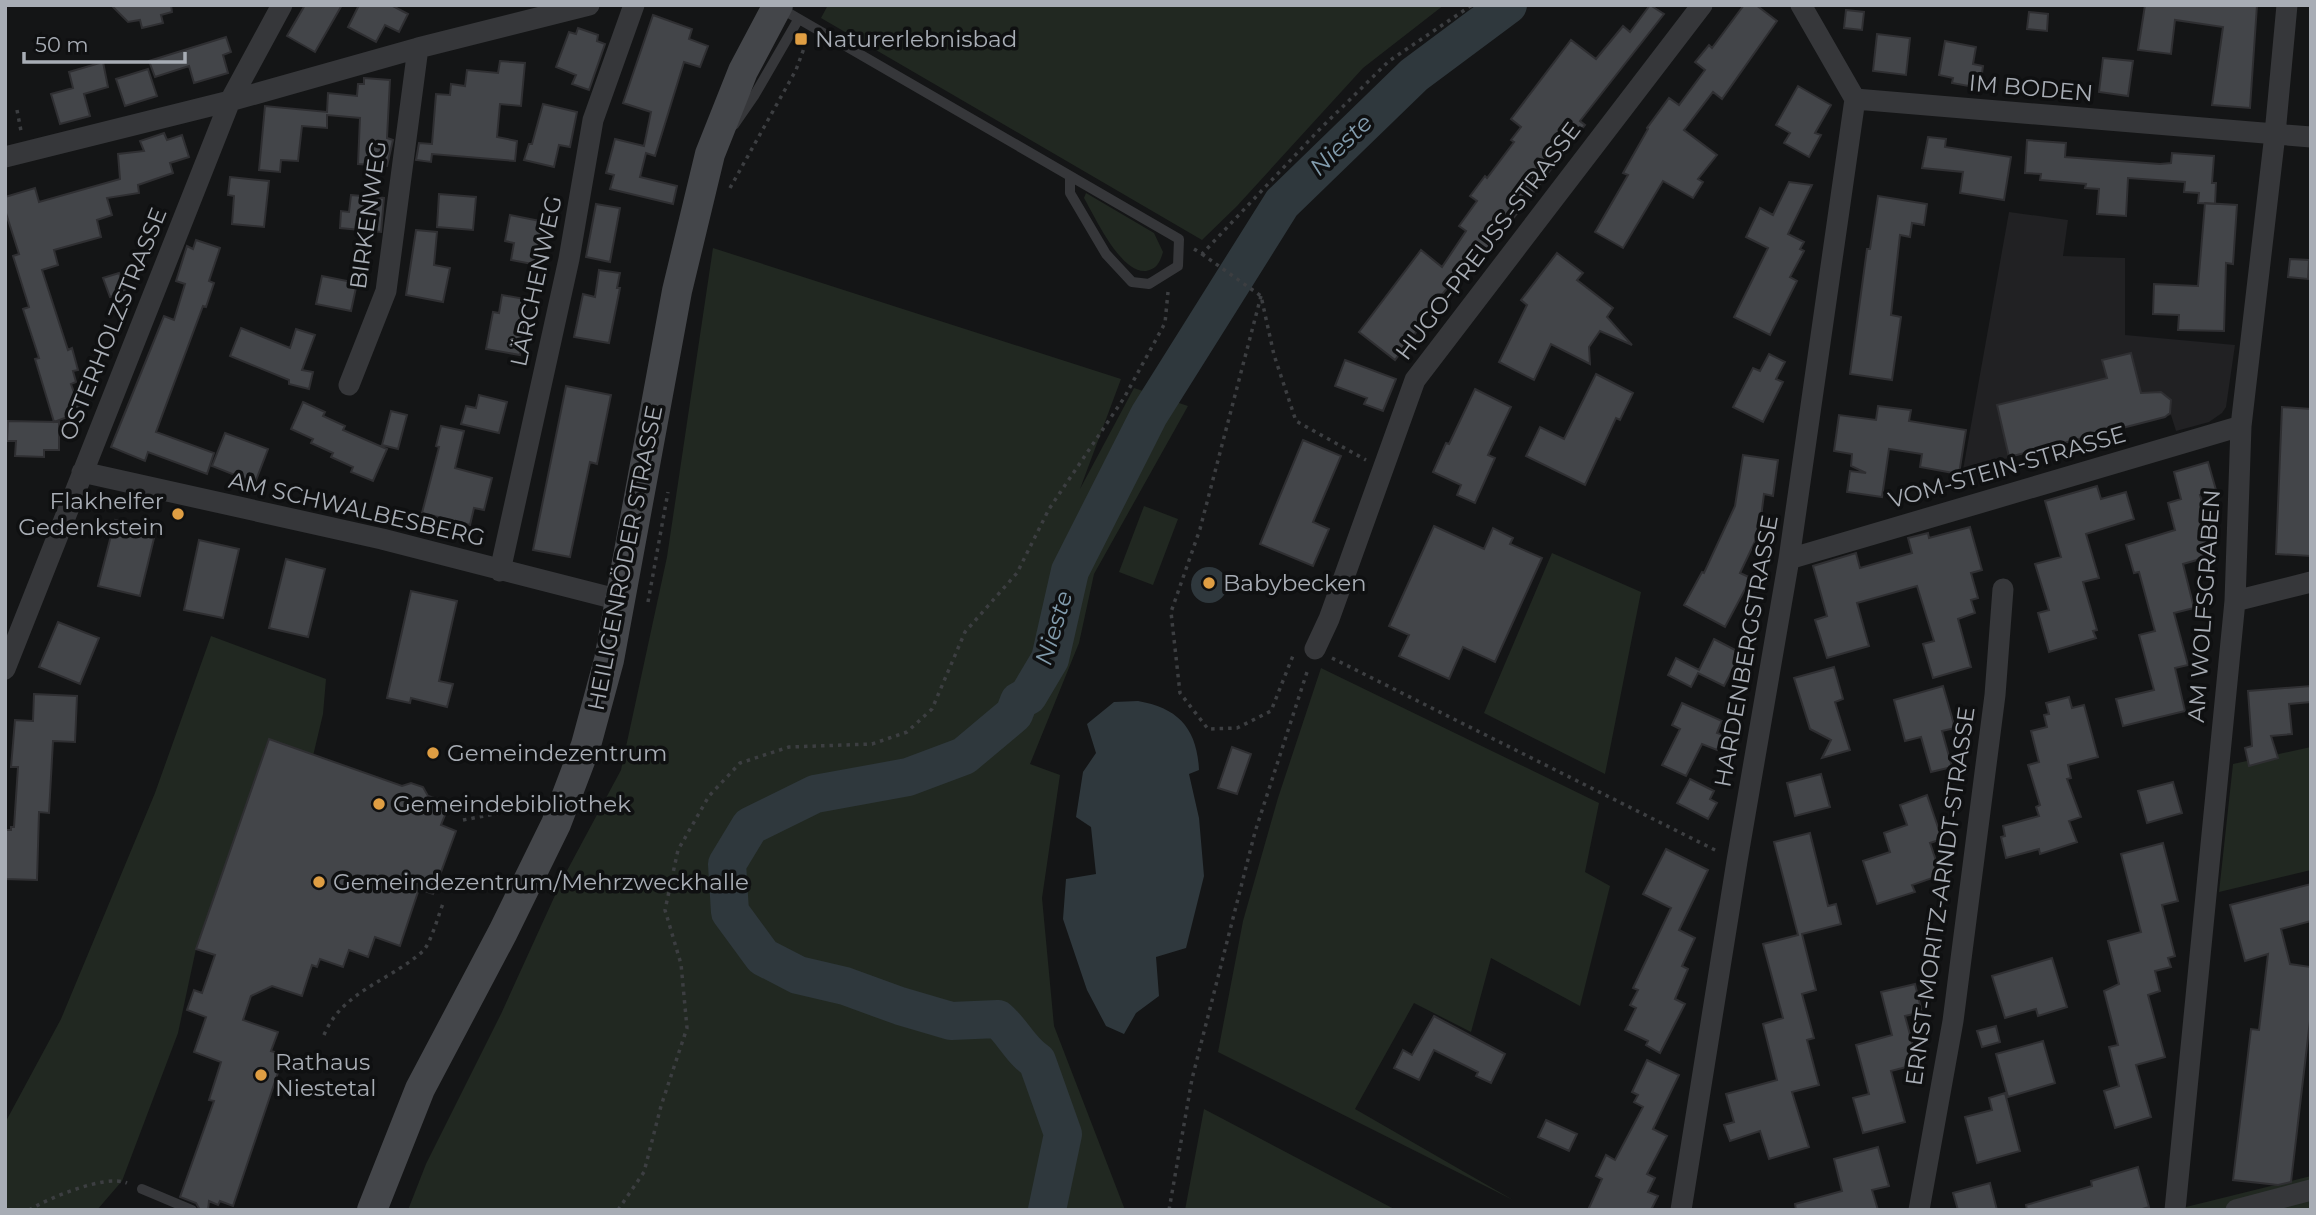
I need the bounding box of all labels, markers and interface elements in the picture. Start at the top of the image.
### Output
scale bar [24,21,186,65]
place label: Naturerlebnisbad [815,25,1017,53]
marker: Naturerlebnisbad [793,31,809,47]
text: 50 m [35,32,89,57]
street label: IM BODEN [1968,69,2094,107]
water label: Nieste [1303,108,1378,181]
street label: HUGO-PREUSS-STRASSE [1389,117,1587,365]
street label: BIRKENWEG [344,139,392,291]
street label: LÄRCHENWEG [504,193,568,369]
street label: OSTERHOLZSTRASSE [53,203,173,445]
street label: HEILIGENRÖDER STRASSE [582,403,668,713]
street label: VOM-STEIN-STRASSE [1885,420,2129,514]
street label: AM SCHWALBESBERG [226,466,488,552]
place label: Flakhelfer Gedenkstein [18,487,164,541]
street label: AM WOLFSGRABEN [2182,489,2226,723]
marker: Flakhelfer Gedenkstein [170,506,186,522]
street label: HARDENBERGSTRASSE [1708,513,1784,789]
place label: Babybecken [1223,569,1367,597]
marker: Babybecken [1201,575,1217,591]
water label: Nieste [1029,587,1078,668]
street label: ERNST-MORITZ-ARNDT-STRASSE [1900,705,1980,1087]
place label: Gemeindezentrum [447,739,667,767]
marker: Gemeindezentrum [425,745,441,761]
place label: Gemeindebibliothek [393,790,631,818]
marker: Gemeindebibliothek [371,796,387,812]
place label: Gemeindezentrum/Mehrzweckhalle [333,868,749,896]
marker: Gemeindezentrum/Mehrzweckhalle [311,874,327,890]
place label: Rathaus Niestetal [275,1048,376,1102]
marker: Rathaus Niestetal [253,1067,269,1083]

